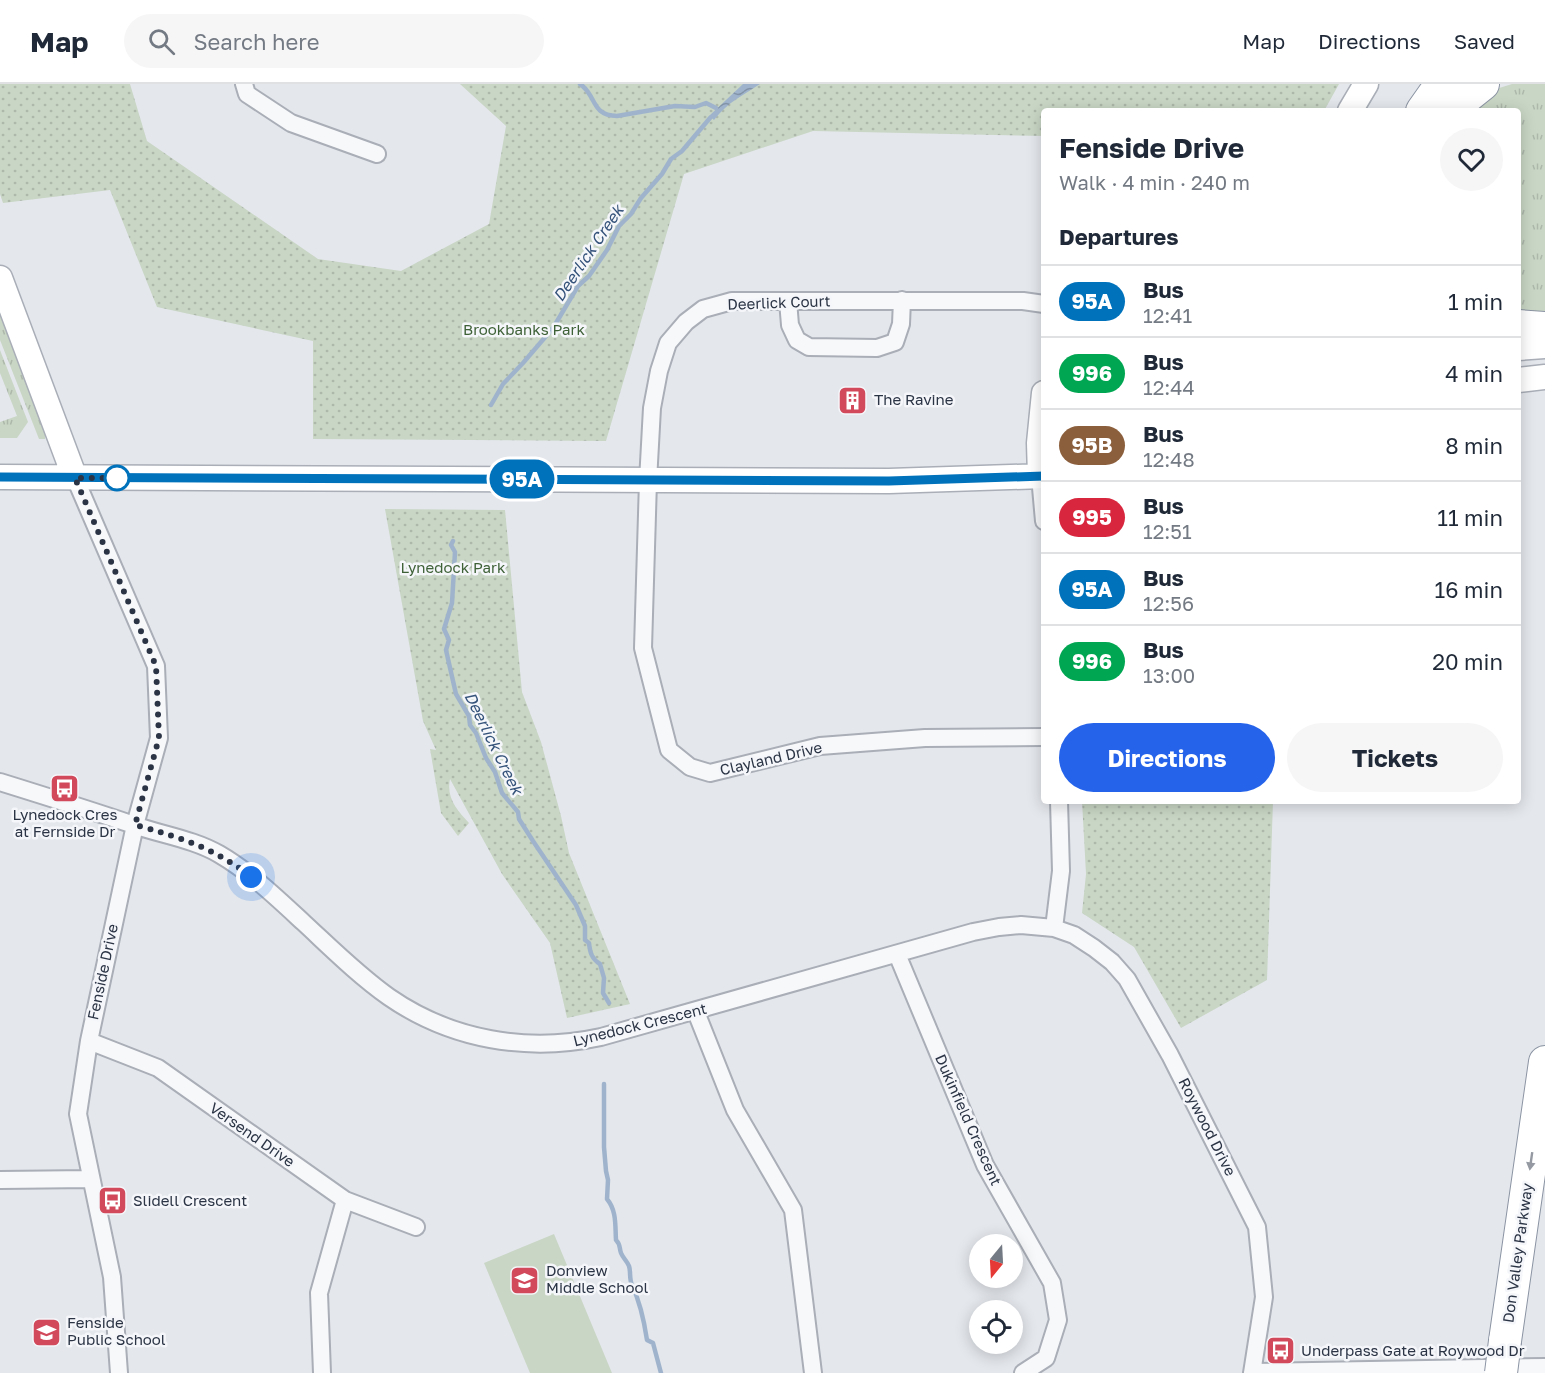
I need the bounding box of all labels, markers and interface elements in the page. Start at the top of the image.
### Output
search box [124,14,544,68]
text: Map [30,25,88,58]
icon: search [145,25,178,58]
text: Search here [193,28,319,55]
text: Map [1242,28,1285,54]
text: Directions [1318,28,1421,54]
text: Saved [1454,28,1515,54]
button: heart [1440,128,1503,191]
text: Fenside Drive [1059,131,1244,164]
text: Walk · 4 min · 240 m [1059,170,1250,194]
water label: Deerlick Creek [548,199,629,305]
text: Departures [1059,223,1178,250]
text: Bus [1143,276,1184,303]
text: 95A [1071,288,1113,314]
text: 1 min [1448,288,1503,315]
street label: Deerlick Court [727,291,831,313]
text: 12:41 [1143,303,1192,327]
park label: Brookbanks Park [463,320,585,338]
text: Bus [1143,348,1184,375]
text: 996 [1072,360,1112,386]
text: 4 min [1445,360,1503,387]
text: 12:44 [1143,375,1195,399]
building icon: The Ravine [837,384,869,416]
place label: The Ravine [874,390,954,408]
text: Bus [1143,420,1184,447]
text: 95B [1072,432,1112,458]
text: 8 min [1445,432,1503,459]
text: 12:48 [1143,447,1195,471]
line badge: 95A [488,460,556,498]
unlabelled marker [104,465,130,491]
text: 95A [501,466,543,492]
text: Bus [1143,492,1184,519]
text: 995 [1072,504,1112,530]
text: 11 min [1437,504,1503,531]
text: 12:51 [1143,519,1192,543]
park label: Lynedock Park [401,558,506,576]
text: Bus [1143,564,1184,591]
text: 95A [1071,576,1113,602]
text: 16 min [1435,576,1503,603]
text: 12:56 [1143,591,1194,615]
text: Bus [1143,636,1184,663]
text: 996 [1072,648,1112,674]
text: 20 min [1432,648,1503,675]
text: 13:00 [1143,663,1195,687]
water label: Deerlick Creek [461,688,528,799]
button: Directions [1059,723,1275,792]
button: Tickets [1287,723,1503,792]
street label: Clayland Drive [718,737,824,779]
bus stop icon: Lynedock Cres at Fernside Dr [49,772,81,804]
place label: Lynedock Cres at Fernside Dr [13,805,117,840]
your location [236,862,266,892]
street label: Fenside Drive [83,922,121,1021]
street label: Lynedock Crescent [571,999,708,1049]
street label: Dukinfield Crescent [932,1051,1006,1188]
street label: Roywood Drive [1175,1075,1240,1179]
street label: Versend Drive [207,1098,299,1170]
one-way arrow [1526,1152,1535,1171]
street label: Don Valley Parkway [1498,1181,1536,1324]
bus stop icon: Slidell Crescent [96,1185,128,1217]
place label: Slidell Crescent [133,1191,247,1209]
north arrow [969,1234,1023,1288]
map controls [969,1234,1023,1354]
place label: Donview Middle School [546,1261,648,1296]
school or university icon: Donview Middle School [509,1264,541,1296]
button: locate [969,1300,1023,1354]
place label: Fenside Public School [67,1313,166,1348]
school or university icon: Fenside Public School [30,1316,62,1348]
bus stop icon: Underpass Gate at Roywood Dr [1264,1335,1296,1367]
place label: Underpass Gate at Roywood Dr [1301,1341,1525,1359]

